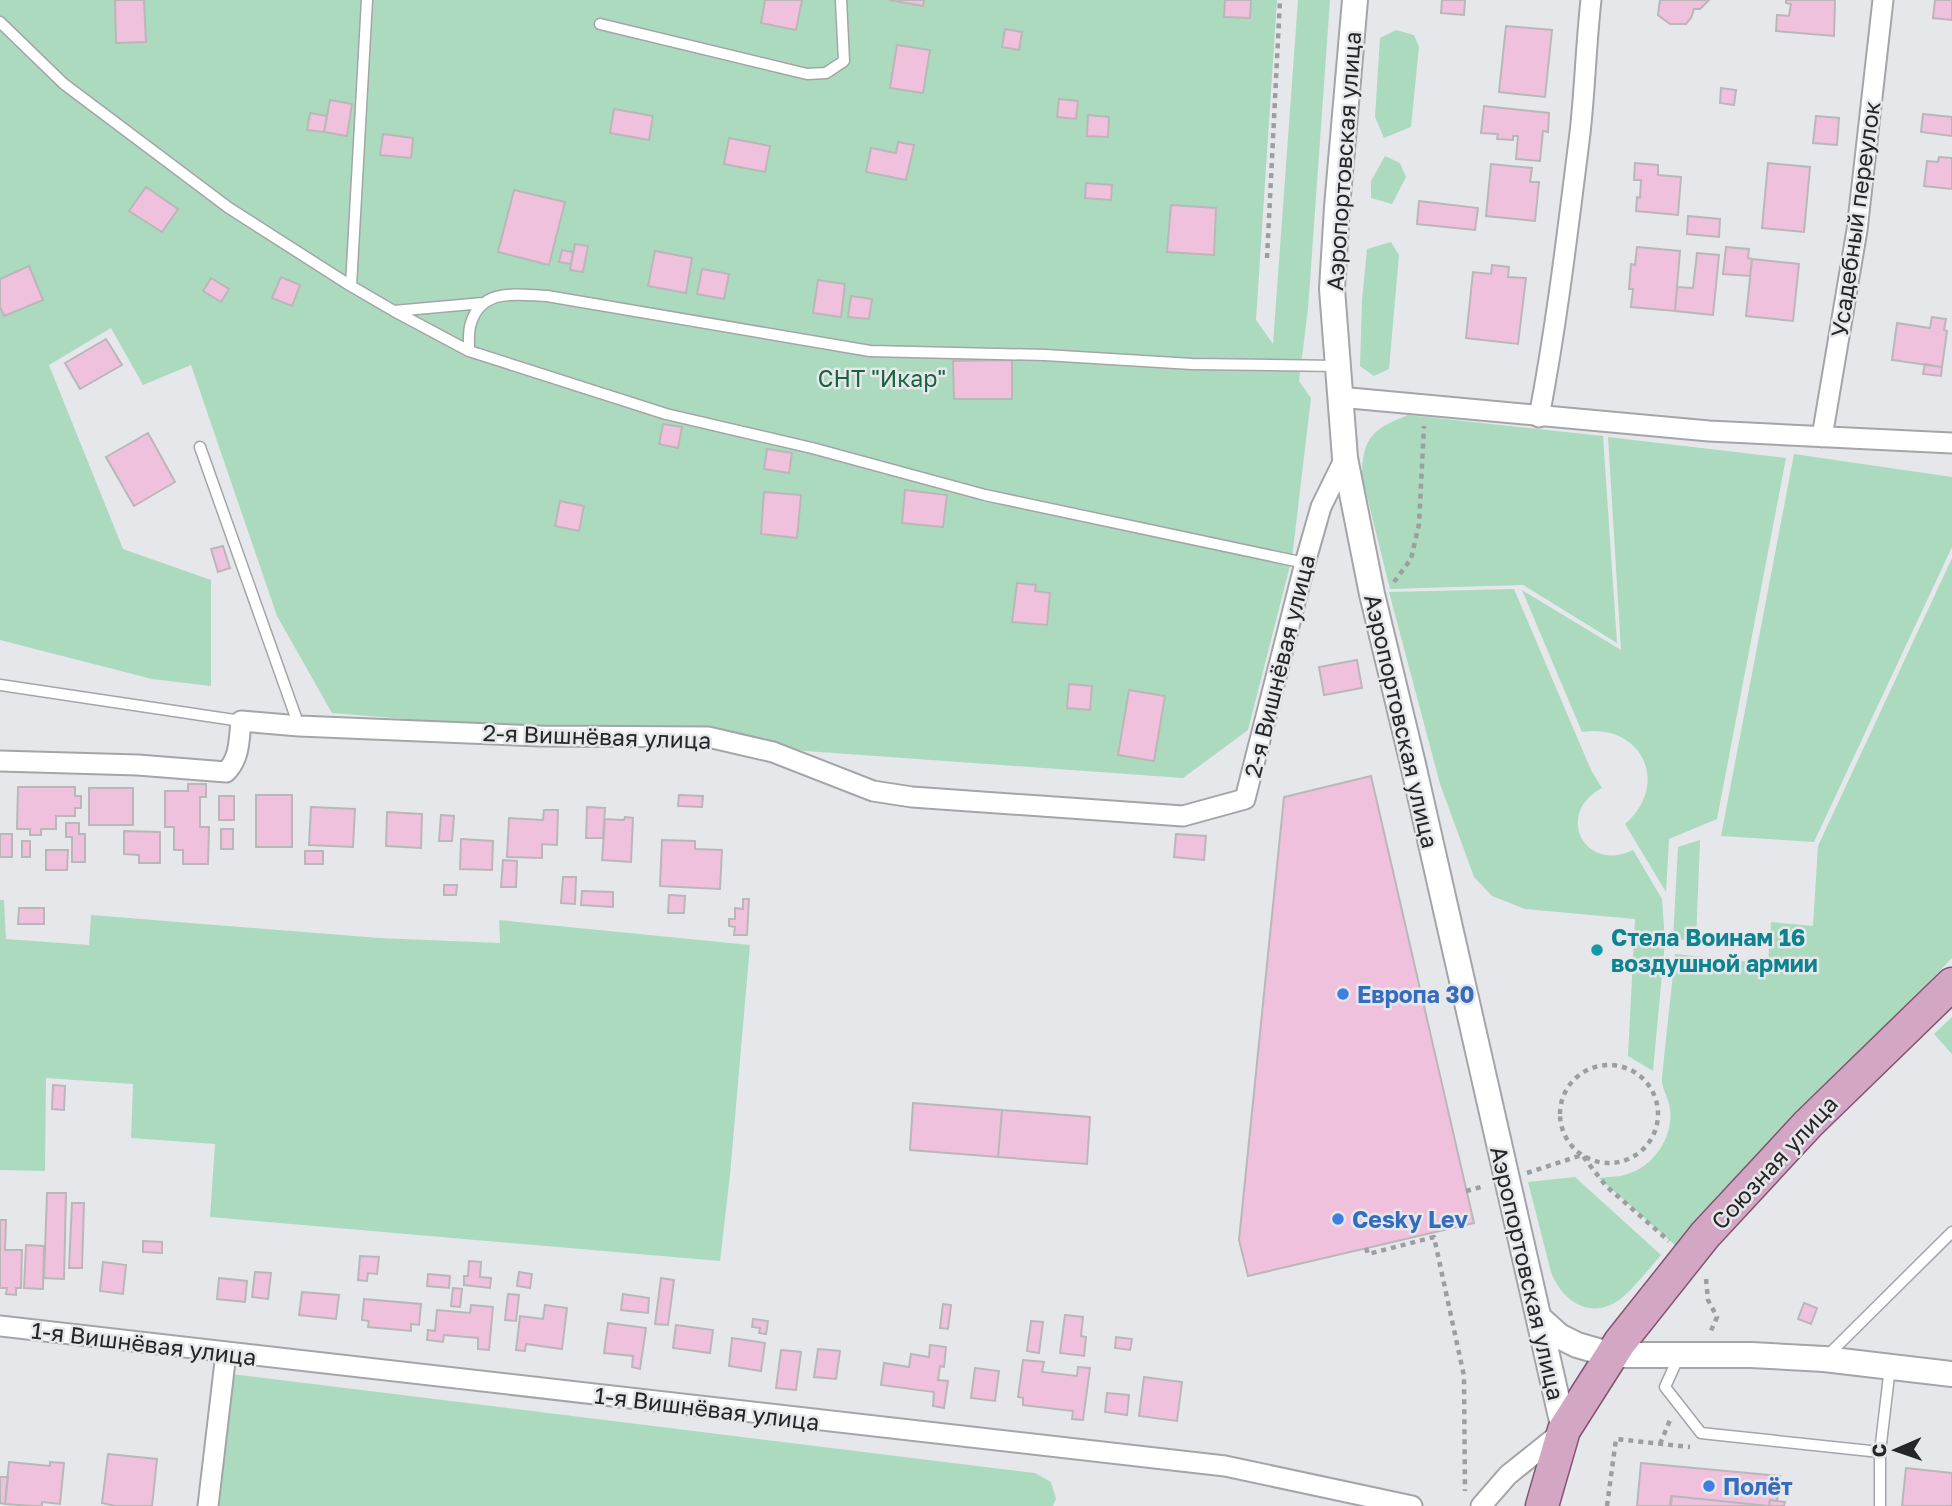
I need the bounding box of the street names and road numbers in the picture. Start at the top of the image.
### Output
street label: Аэропортовская улица [1320,30,1366,292]
street label: Усадебный переулок [1825,99,1885,339]
street label: 2-я Вишнёвая улица [1238,552,1320,780]
street label: Аэропортовская улица [1359,591,1445,851]
street label: 2-я Вишнёвая улица [482,718,712,754]
street label: Союзная улица [1705,1089,1843,1235]
street label: Аэропортовская улица [1485,1143,1571,1403]
street label: 1-я Вишнёвая улица [30,1315,258,1371]
street label: 1-я Вишнёвая улица [593,1380,821,1436]

